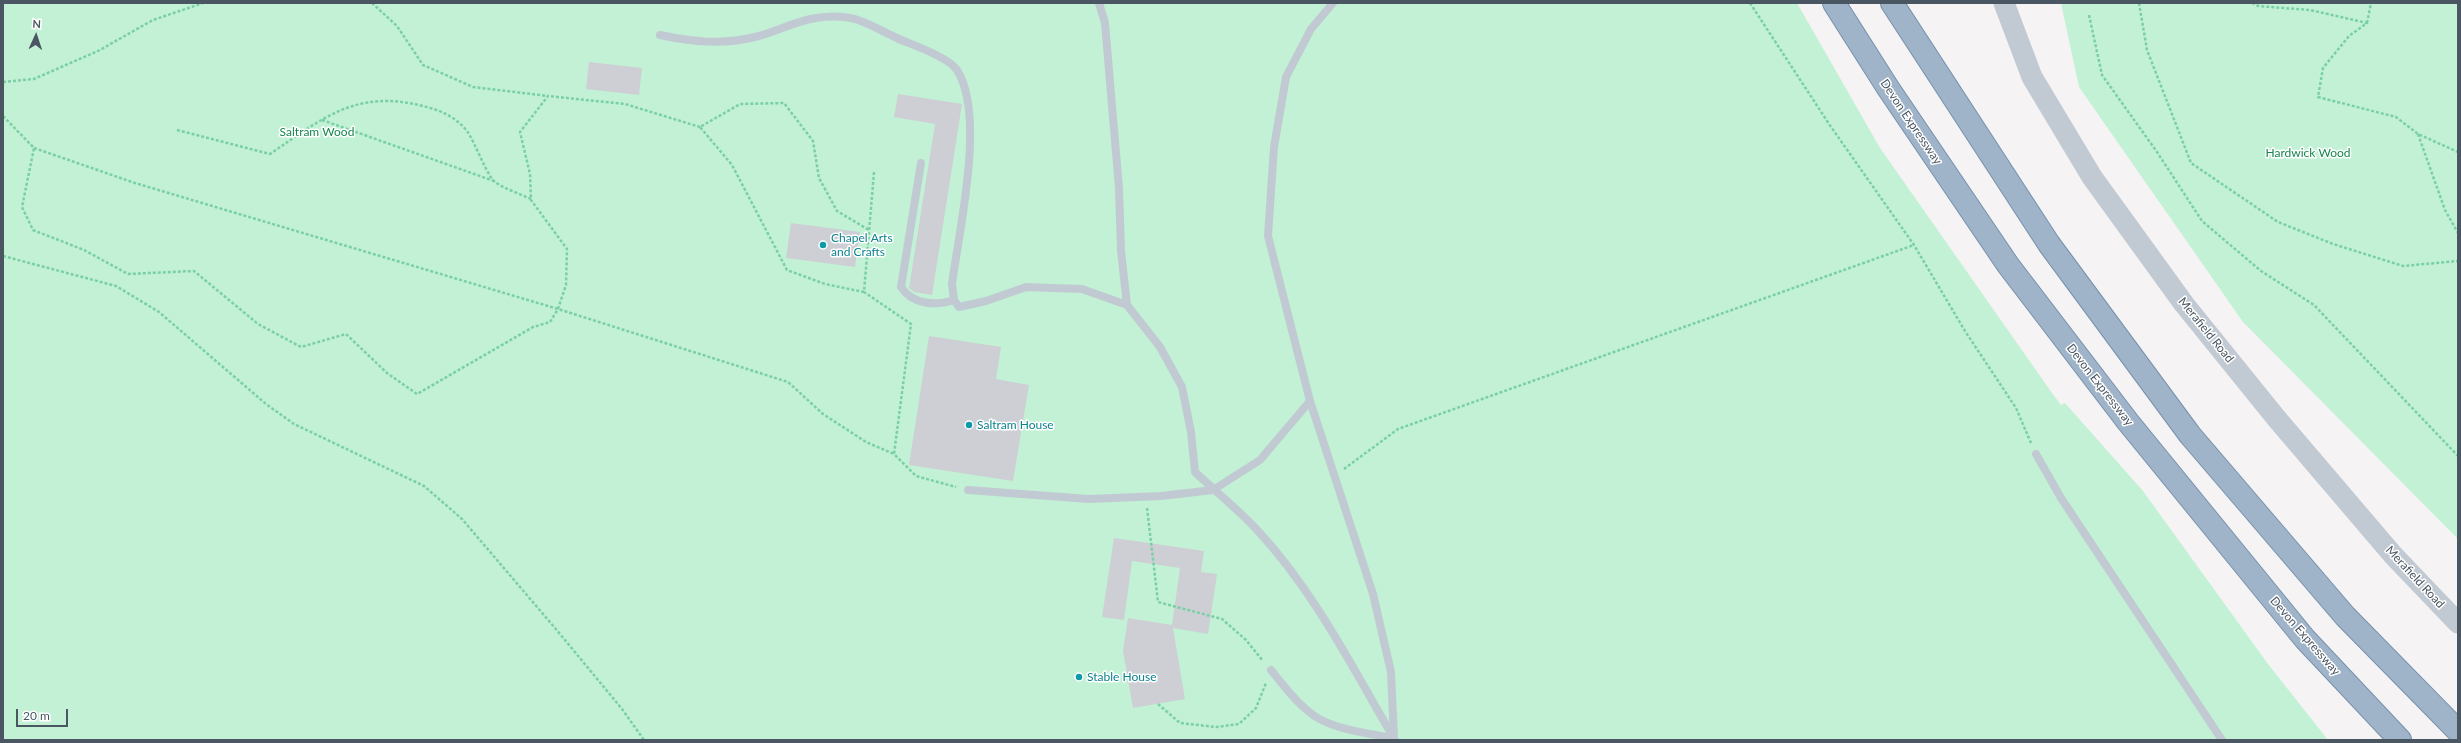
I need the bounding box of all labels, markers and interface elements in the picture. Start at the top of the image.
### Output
north arrow [16,16,56,56]
text: N [32,17,41,30]
street label: Devon Expressway [1877,77,1945,167]
park label: Saltram Wood [280,125,354,139]
park label: Hardwick Wood [2265,146,2351,160]
place label: Chapel Arts and Crafts [831,231,893,259]
marker: Chapel Arts and Crafts [818,240,828,250]
street label: Merafield Road [2175,294,2237,366]
street label: Devon Expressway [2064,341,2136,429]
place label: Saltram House [977,418,1054,432]
marker: Saltram House [964,420,974,430]
street label: Merafield Road [2382,543,2448,611]
street label: Devon Expressway [2267,594,2343,678]
place label: Stable House [1087,670,1156,684]
marker: Stable House [1074,672,1084,682]
scale bar [18,701,70,727]
text: 20 m [23,708,50,723]

